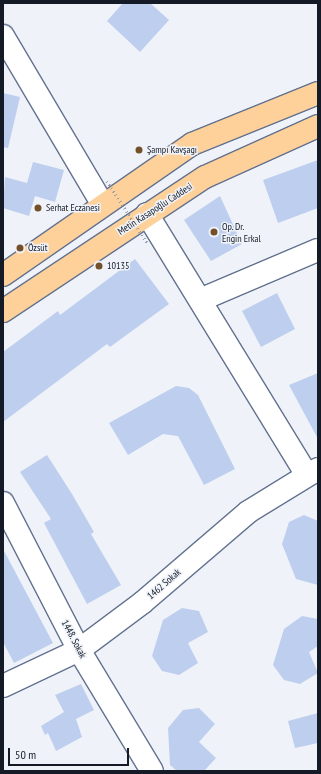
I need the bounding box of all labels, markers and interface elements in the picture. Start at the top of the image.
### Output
place label: Şampı Kavşagı [147,144,197,156]
marker: Şampı Kavşagı [134,145,144,155]
street label: Metin Kasapoğlu Caddesi [115,180,195,238]
place label: Serhat Eczanesi [46,202,100,214]
marker: Serhat Eczanesi [33,203,43,213]
place label: Op. Dr. Engin Erkal [222,220,261,244]
marker: Op. Dr. Engin Erkal [209,227,219,237]
place label: Özsüt [28,242,47,254]
marker: Özsüt [15,243,25,253]
place label: 10135 [107,260,129,272]
marker: 10135 [94,261,104,271]
street label: 1462 Sokak [145,566,183,602]
street label: 1448. Sokak [59,618,89,660]
scale bar [10,740,131,766]
text: 50 m [15,747,36,762]

